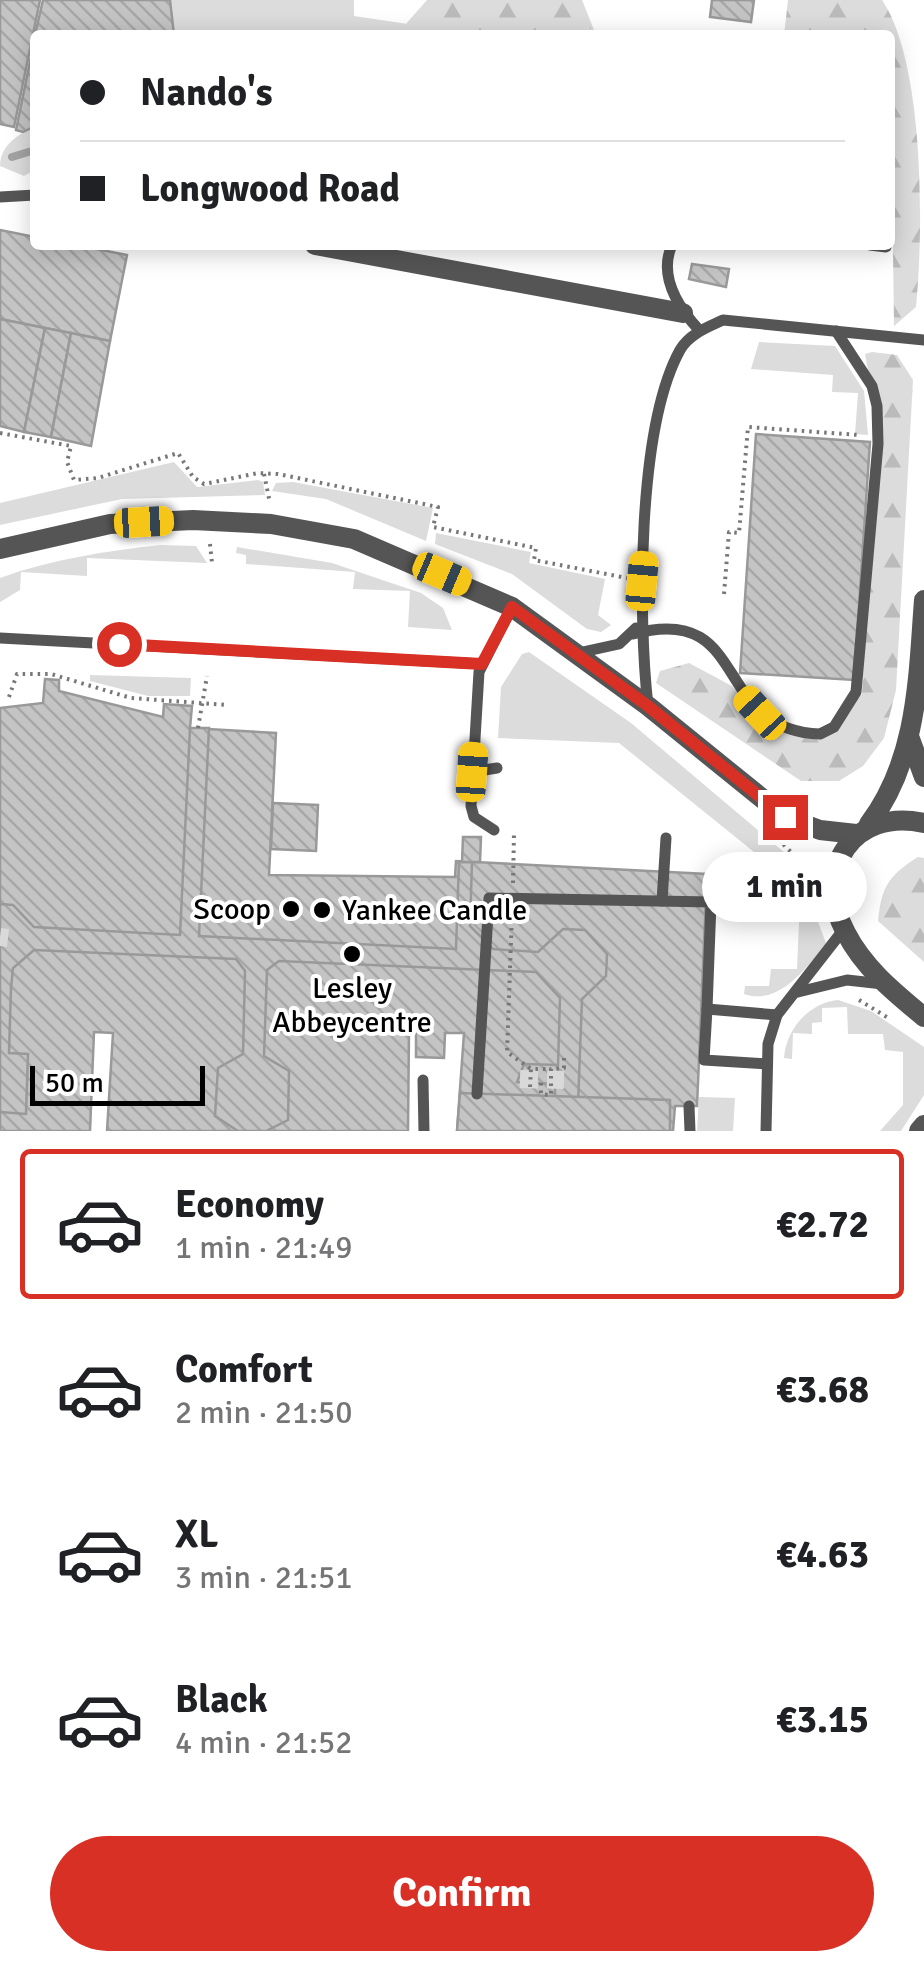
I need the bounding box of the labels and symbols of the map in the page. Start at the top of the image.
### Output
car [113,505,175,539]
car [409,548,475,600]
car [624,550,660,612]
route start [97,622,142,667]
car [729,681,791,745]
car [455,741,489,803]
route end [763,795,808,840]
callout: 1 min [702,852,868,922]
place label: Scoop [193,891,271,928]
place label: Yankee Candle [342,892,527,929]
marker: Scoop [280,898,302,920]
marker: Yankee Candle [311,899,333,921]
marker: Lesley Abbeycentre [341,943,363,965]
place label: Lesley Abbeycentre [272,970,432,1041]
scale bar [30,1061,205,1106]

